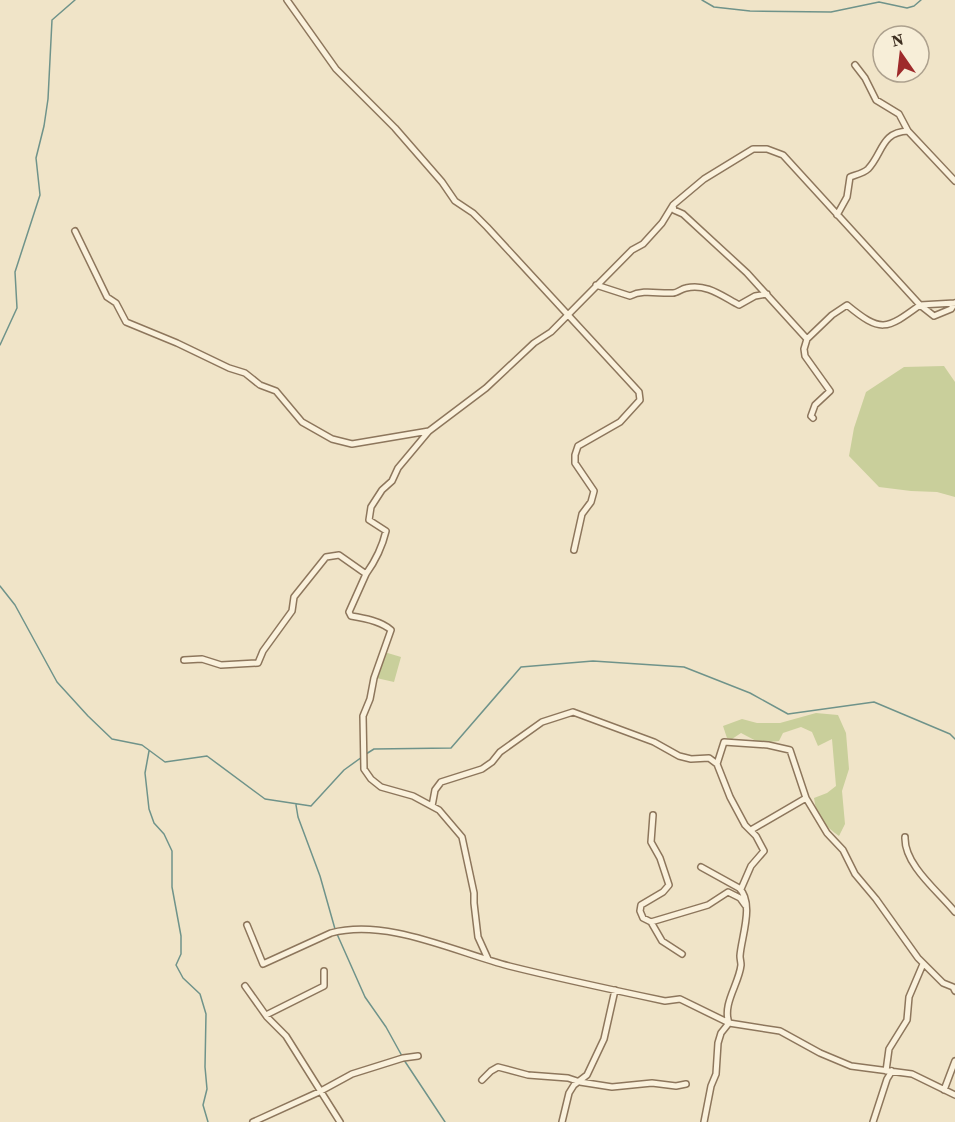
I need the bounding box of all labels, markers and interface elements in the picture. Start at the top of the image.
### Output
north arrow [871,24,931,84]
text: N [889,27,906,52]

